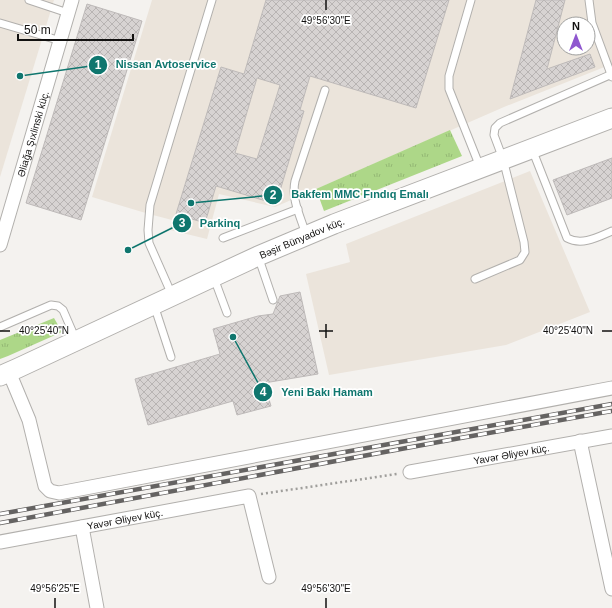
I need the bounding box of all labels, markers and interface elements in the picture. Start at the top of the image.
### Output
text: 49°56'30"E [301,15,351,26]
scale bar [18,16,133,42]
north arrow [556,16,596,56]
text: N [572,20,580,32]
text: 50 m [24,23,51,37]
callout: Nissan Avtoservice [88,53,225,76]
text: 1 [95,58,102,72]
text: Nissan Avtoservice [116,58,216,70]
street label: Əliağa Şıxlinski küç. [15,89,51,178]
callout: Bakfem MMC Fındıq Emalı [263,183,436,206]
text: 2 [270,188,277,202]
text: Bakfem MMC Fındıq Emalı [291,188,429,200]
callout: Parkinq [172,212,249,235]
street label: Bəşir Bünyadov küç. [258,215,346,260]
text: 3 [179,216,186,230]
text: Parkinq [200,217,240,229]
text: 40°25'40"N [19,325,69,336]
text: 40°25'40"N [543,325,593,336]
callout: Yeni Bakı Hamam [253,381,381,404]
text: 4 [260,385,267,399]
text: Yeni Bakı Hamam [281,386,373,398]
street label: Yavər Əliyev küç. [473,442,550,466]
street label: Yavər Əliyev küç. [86,507,164,531]
text: 49°56'25"E [30,583,80,594]
text: 49°56'30"E [301,583,351,594]

